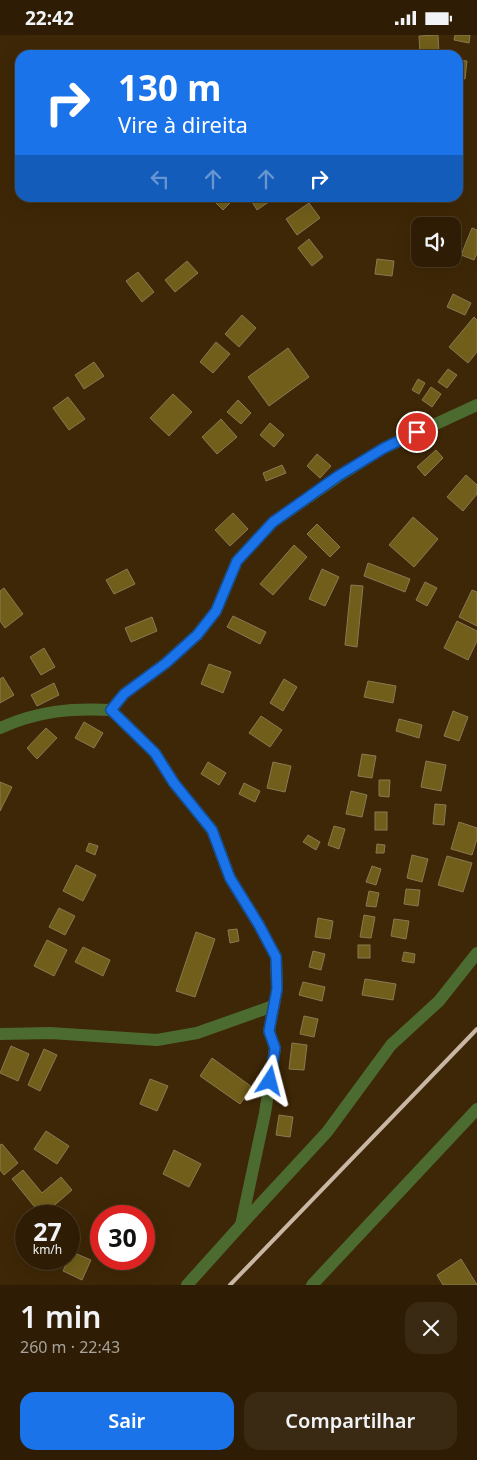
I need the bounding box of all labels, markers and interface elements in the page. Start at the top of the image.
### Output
text: 22:42 [25,5,74,31]
text: 130 m [118,64,221,111]
icon: right [35,70,100,135]
text: Vire à direita [118,109,248,139]
icon: left [146,165,174,193]
icon: ahead [199,165,227,193]
icon: ahead [252,165,280,193]
icon: right [305,165,333,193]
map controls [411,217,461,267]
button: sound [411,217,461,267]
pin [396,411,438,453]
icon: arrive [403,418,431,446]
position arrow [243,1054,295,1106]
speed limit sign: 30 [90,1205,155,1270]
text: 27 [33,1214,62,1248]
text: km/h [33,1241,62,1258]
text: 1 min [20,1296,101,1337]
button: close [405,1302,457,1354]
text: 260 m · 22:43 [20,1336,120,1358]
button: Sair [20,1392,234,1450]
button: Compartilhar [244,1392,457,1450]

